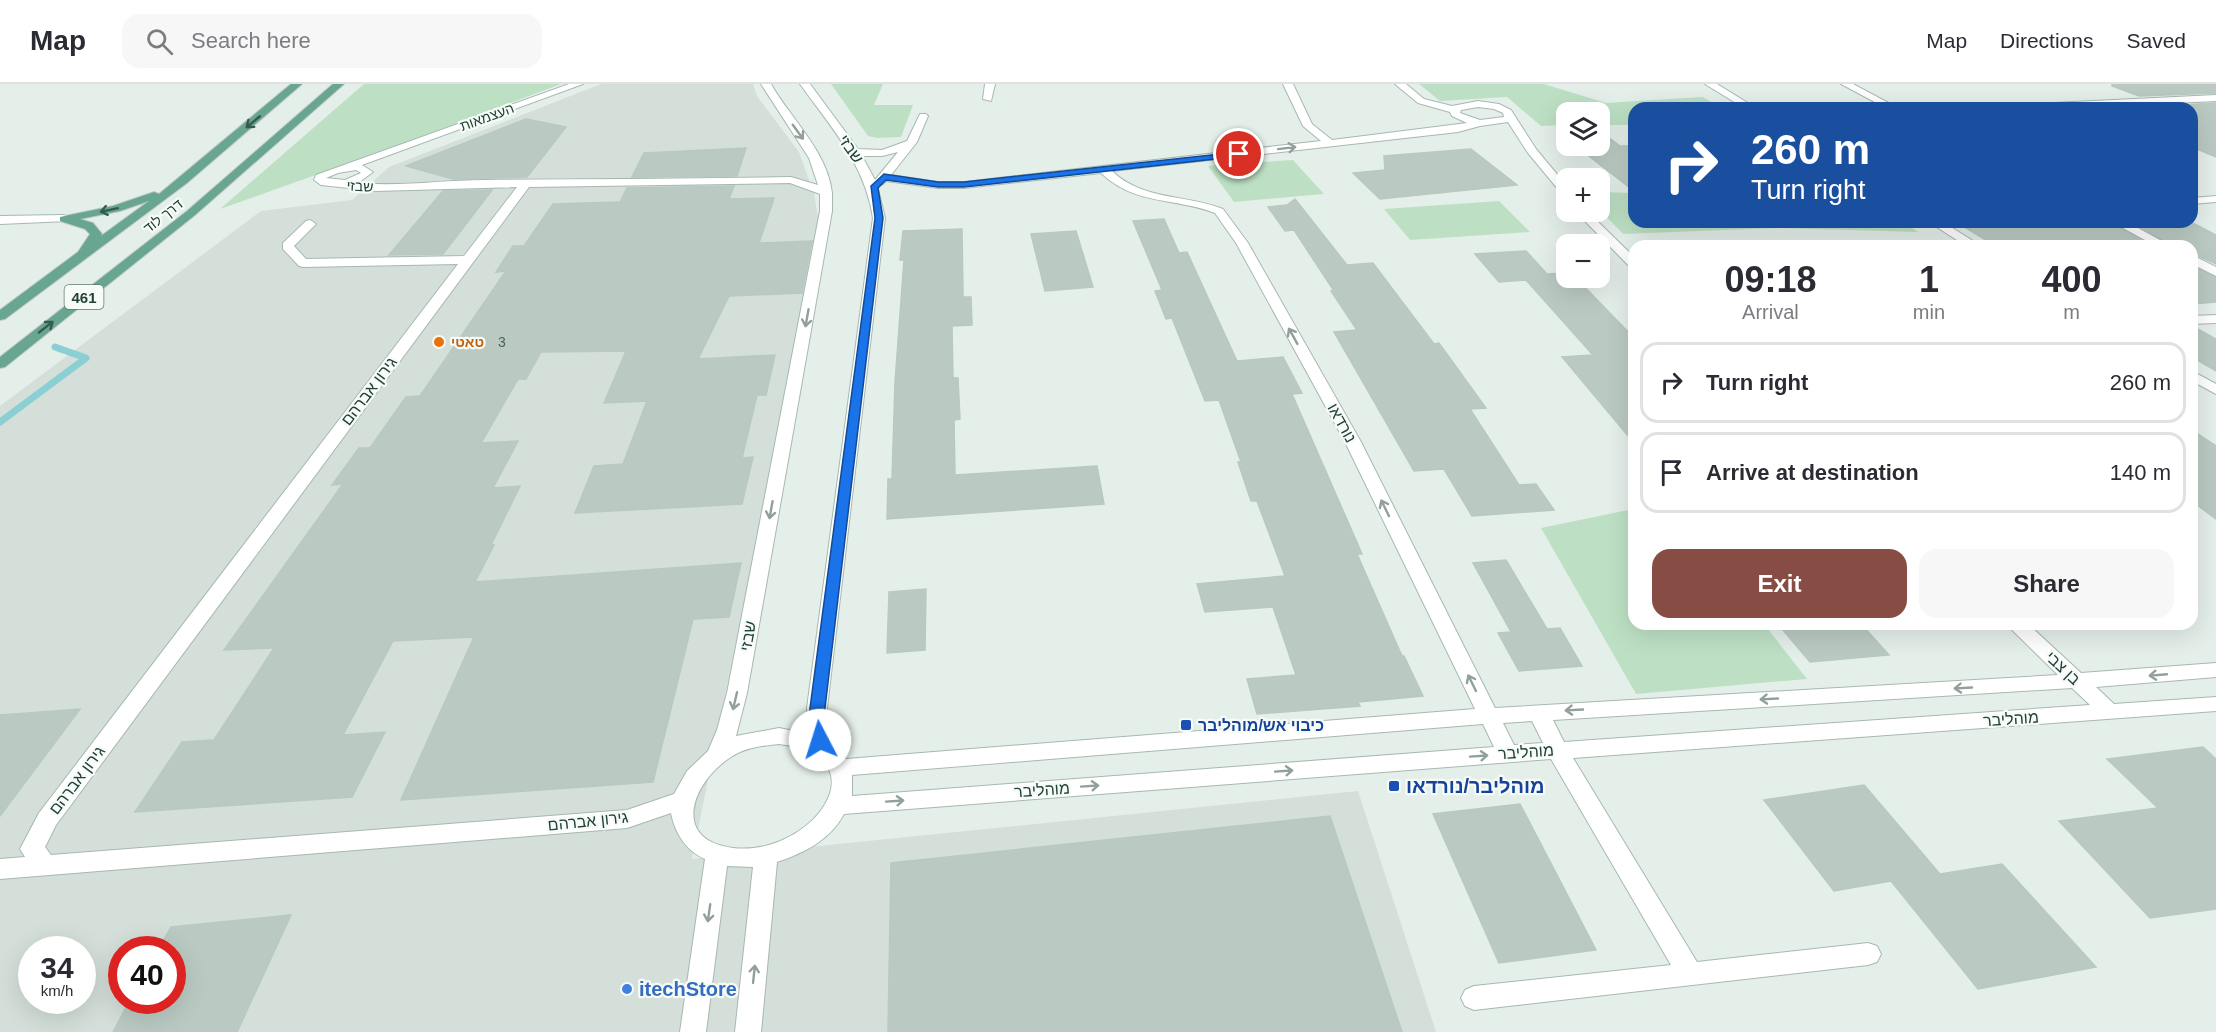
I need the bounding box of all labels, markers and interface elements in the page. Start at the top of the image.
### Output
search box [122,14,542,68]
text: Map [30,25,86,56]
icon: search [143,25,176,58]
text: Search here [191,28,311,53]
text: Map [1926,29,1967,52]
text: Directions [2000,29,2093,52]
text: Saved [2126,29,2186,52]
street label: העצמאות [458,100,516,134]
map controls [1556,102,1610,288]
button: layers [1556,102,1610,156]
one-way arrow [246,115,261,129]
one-way arrow [792,124,804,140]
icon: right [1652,126,1730,204]
text: 260 m [1751,126,1870,173]
pin [1213,128,1264,179]
street label: שבזי [835,132,867,166]
icon: arrive [1222,137,1255,170]
one-way arrow [1277,143,1296,154]
button: + [1556,168,1610,222]
text: Turn right [1751,175,1866,205]
street label: שבזי [346,177,374,195]
street label: דרך לוד [140,196,186,236]
one-way arrow [100,205,119,216]
button: − [1556,234,1610,288]
text: 09:18 [1724,259,1816,300]
text: 1 [1919,259,1939,300]
text: 400 [2041,259,2102,300]
road number: 461 [64,285,104,309]
text: Arrival [1742,301,1799,323]
text: min [1913,301,1945,323]
text: m [2063,301,2080,323]
one-way arrow [801,308,812,327]
one-way arrow [38,321,54,334]
one-way arrow [1287,328,1299,345]
place label: טאטי [451,334,484,350]
house number: 3 [498,334,506,350]
marker: טאטי [432,335,446,349]
street label: גירון אברהם [338,353,400,428]
icon: right [1655,366,1688,399]
text: Turn right [1706,370,1808,395]
text: 260 m [2110,370,2171,395]
street label: נורדאו [1324,401,1360,445]
icon: arrive [1655,456,1688,489]
text: Arrive at destination [1706,460,1919,485]
text: 140 m [2110,460,2171,485]
one-way arrow [765,499,776,519]
one-way arrow [1379,499,1391,517]
button: Exit [1652,549,1907,618]
button: Share [1919,549,2174,618]
street label: שבזי [737,619,759,653]
street label: בן צבי [2042,648,2084,688]
one-way arrow [2148,669,2168,680]
one-way arrow [1465,674,1477,692]
one-way arrow [1954,683,1974,694]
one-way arrow [729,692,741,711]
one-way arrow [1759,694,1779,705]
one-way arrow [1564,705,1584,716]
position arrow [788,708,852,772]
street label: מוהליבר [1983,709,2039,729]
place label: כיבוי אש/מוהליבר [1198,717,1324,734]
marker: כיבוי אש/מוהליבר [1179,718,1193,732]
street label: גירון אברהם [46,742,108,817]
street label: מוהליבר [1498,742,1554,762]
one-way arrow [1468,750,1488,761]
one-way arrow [1274,765,1294,776]
place label: מוהליבר/נורדאו [1406,775,1545,797]
marker: מוהליבר/נורדאו [1387,779,1401,793]
street label: מוהליבר [1014,780,1070,800]
one-way arrow [1079,780,1099,791]
one-way arrow [885,795,905,806]
street label: גירון אברהם [547,808,629,834]
one-way arrow [704,902,715,922]
speed limit sign: 40 [108,936,186,1014]
text: 34 [40,951,74,984]
one-way arrow [749,964,760,984]
place label: itechStore [639,978,737,1000]
text: km/h [41,982,73,999]
marker: itechStore [620,982,634,996]

